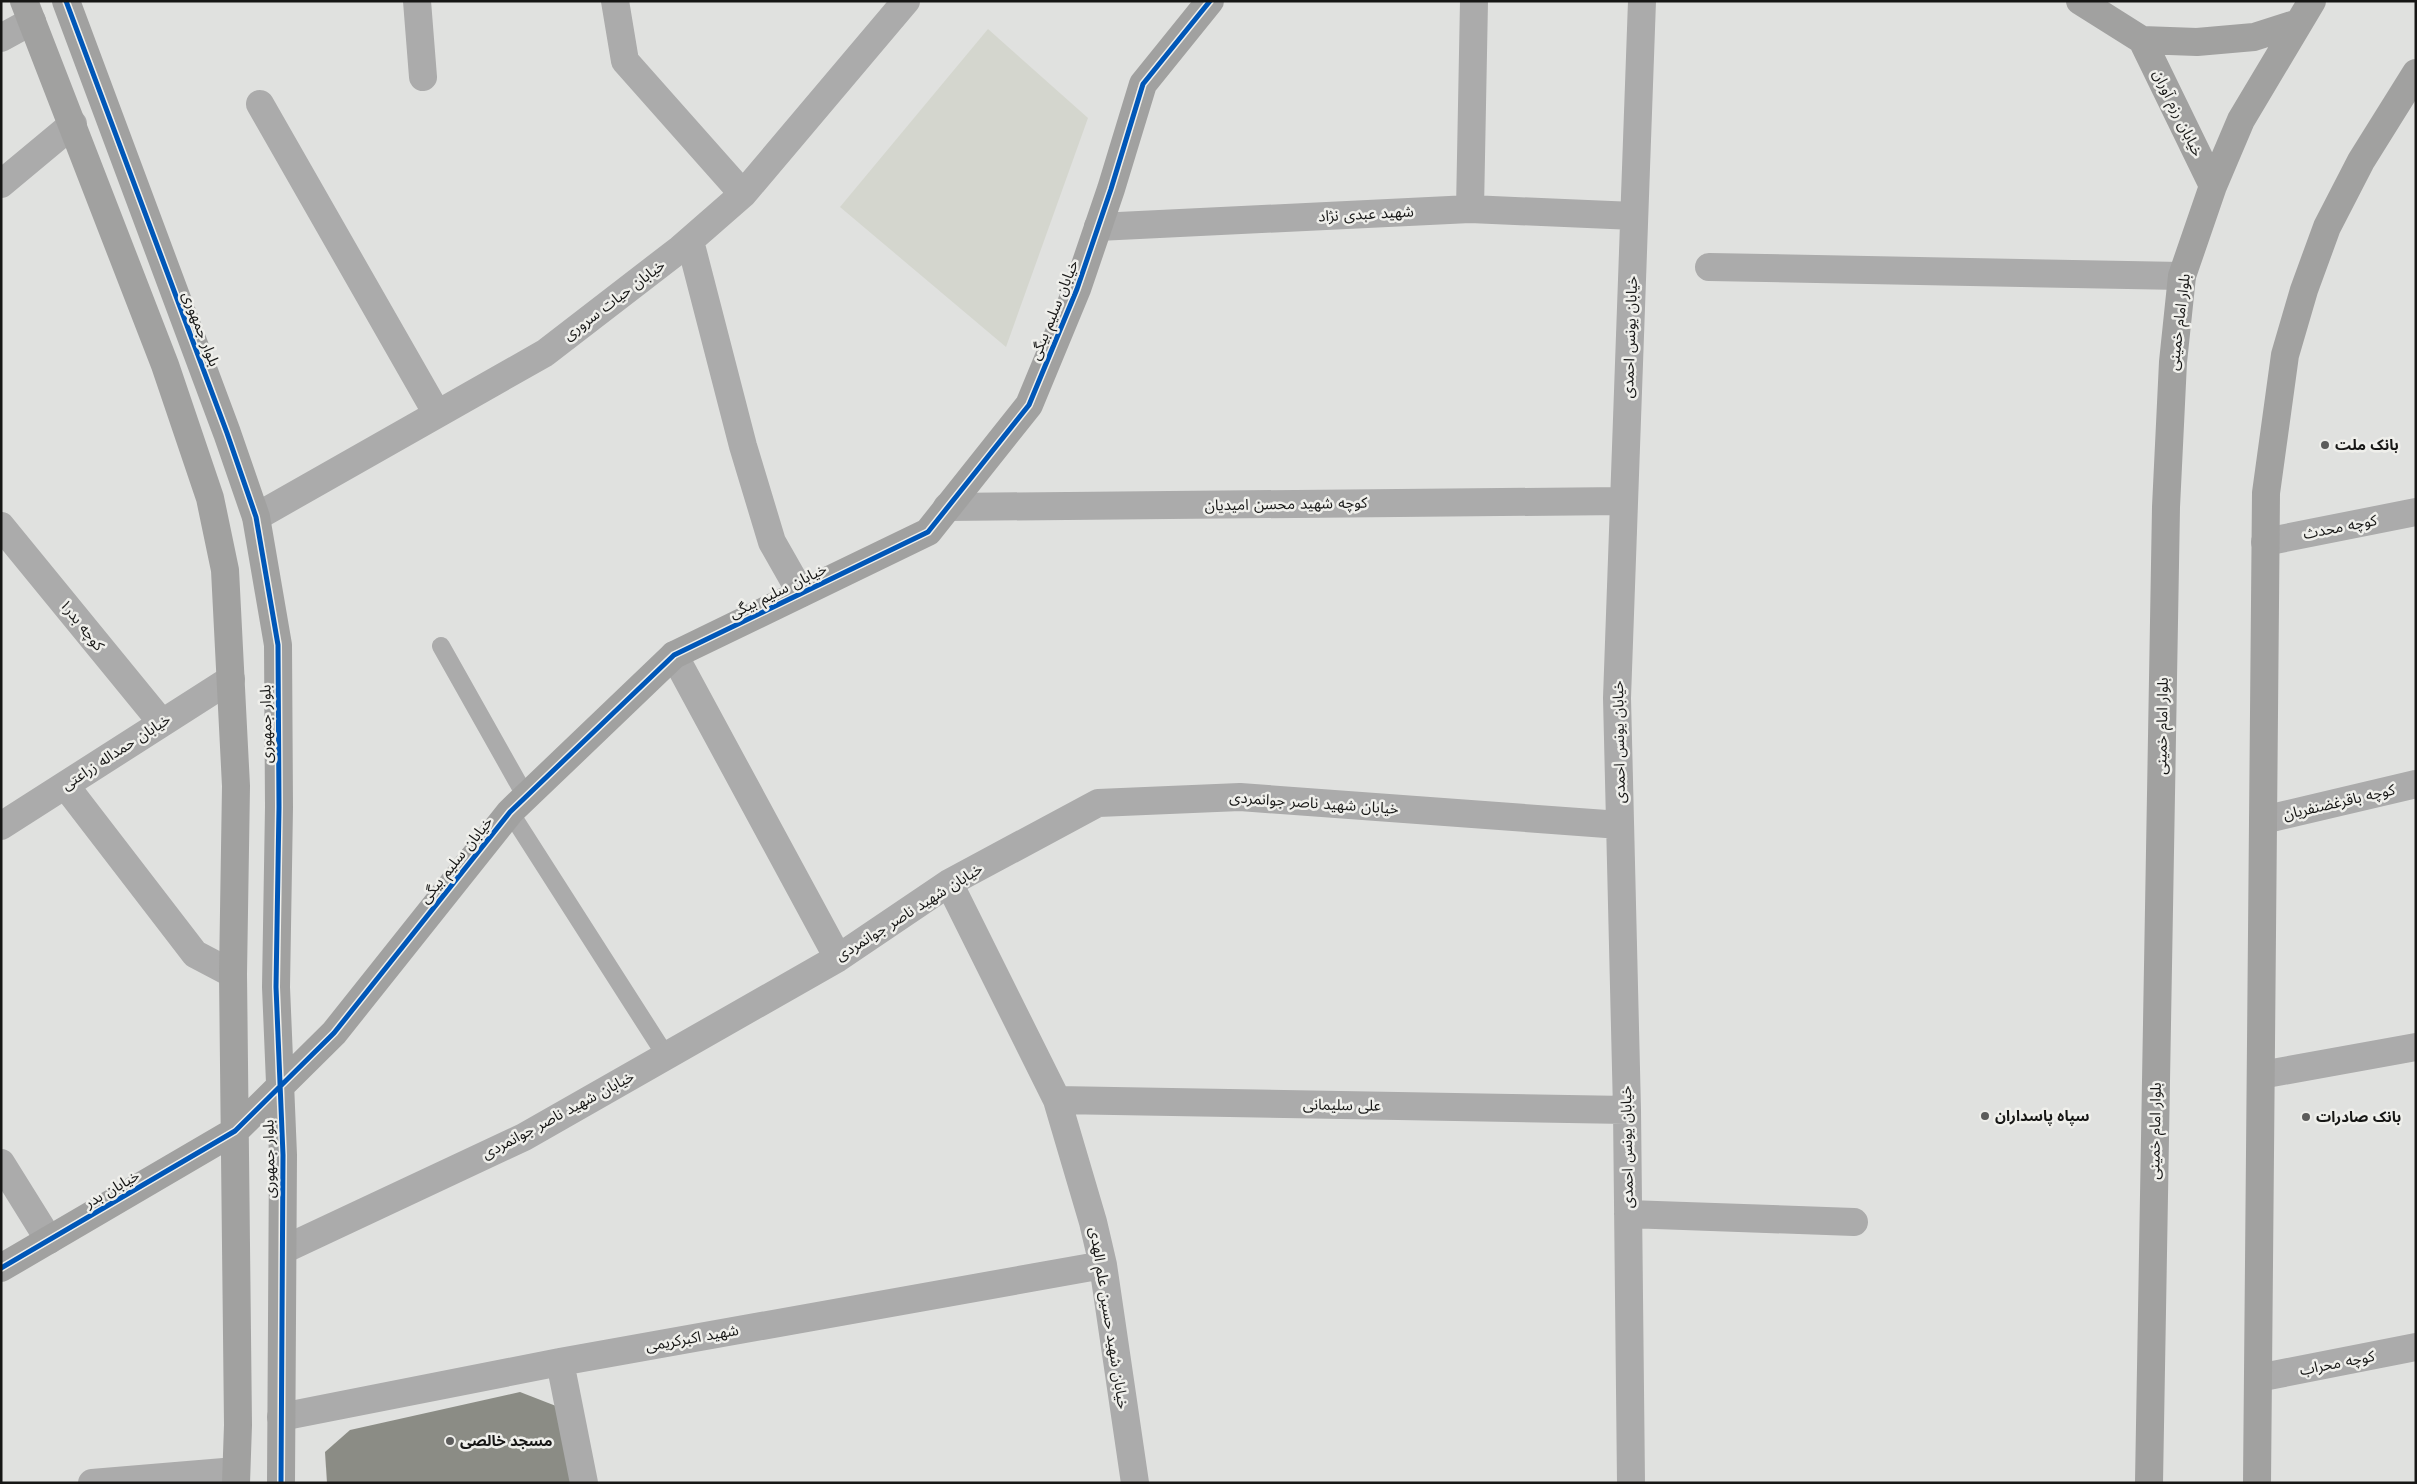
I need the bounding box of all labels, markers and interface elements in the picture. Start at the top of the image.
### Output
street label: خیابان رزم آوران [2147,67,2207,160]
street label: شهید عبدی نژاد [1318,202,1414,225]
street label: خیابان حیات سروری [560,256,669,344]
street label: خیابان سلیم بیگی [1026,257,1084,363]
street label: بلوار امام خمینی [2164,273,2196,372]
street label: خیابان یونس احمدی [1619,275,1641,399]
street label: بلوار جمهوری [178,289,224,369]
place label: بانک ملت [2335,436,2399,454]
marker: بانک ملت [2319,439,2331,451]
street label: کوچه شهید محسن امیدیان [1204,494,1368,515]
street label: کوچه محدث [2302,511,2379,544]
street label: خیابان سلیم بیگی [726,560,831,624]
street label: کوچه بدر۱ [55,596,109,656]
street label: بلوار امام خمینی [2152,677,2174,775]
street label: خیابان یونس احمدی [1609,680,1629,804]
street label: بلوار جمهوری [256,684,276,764]
street label: خیابان حمداله زراعتی [58,710,174,794]
street label: کوچه باقرغضنفریان [2281,780,2398,825]
street label: خیابان شهید ناصر جوانمردی [1229,788,1400,818]
street label: خیابان سلیم بیگی [416,813,498,908]
street label: خیابان شهید ناصر جوانمردی [832,859,986,965]
street label: خیابان شهید ناصر جوانمردی [479,1067,637,1163]
street label: بلوار امام خمینی [2145,1082,2167,1180]
street label: خیابان یونس احمدی [1617,1085,1637,1209]
street label: علی سلیمانی [1303,1095,1382,1115]
place label: سپاه پاسداران [1995,1107,2090,1126]
place label: بانک صادرات [2316,1108,2401,1126]
marker: سپاه پاسداران [1979,1110,1991,1122]
marker: بانک صادرات [2300,1111,2312,1123]
street label: بلوار جمهوری [259,1119,279,1199]
street label: خیابان بدر [81,1166,143,1212]
street label: خیابان شهید حسین علم الهدی [1084,1226,1132,1411]
street label: شهید اکبرکریمی [644,1321,740,1355]
street label: کوچه محراب [2298,1347,2377,1380]
place label: مسجد خالصی [460,1432,552,1450]
marker: مسجد خالصی [444,1435,456,1447]

